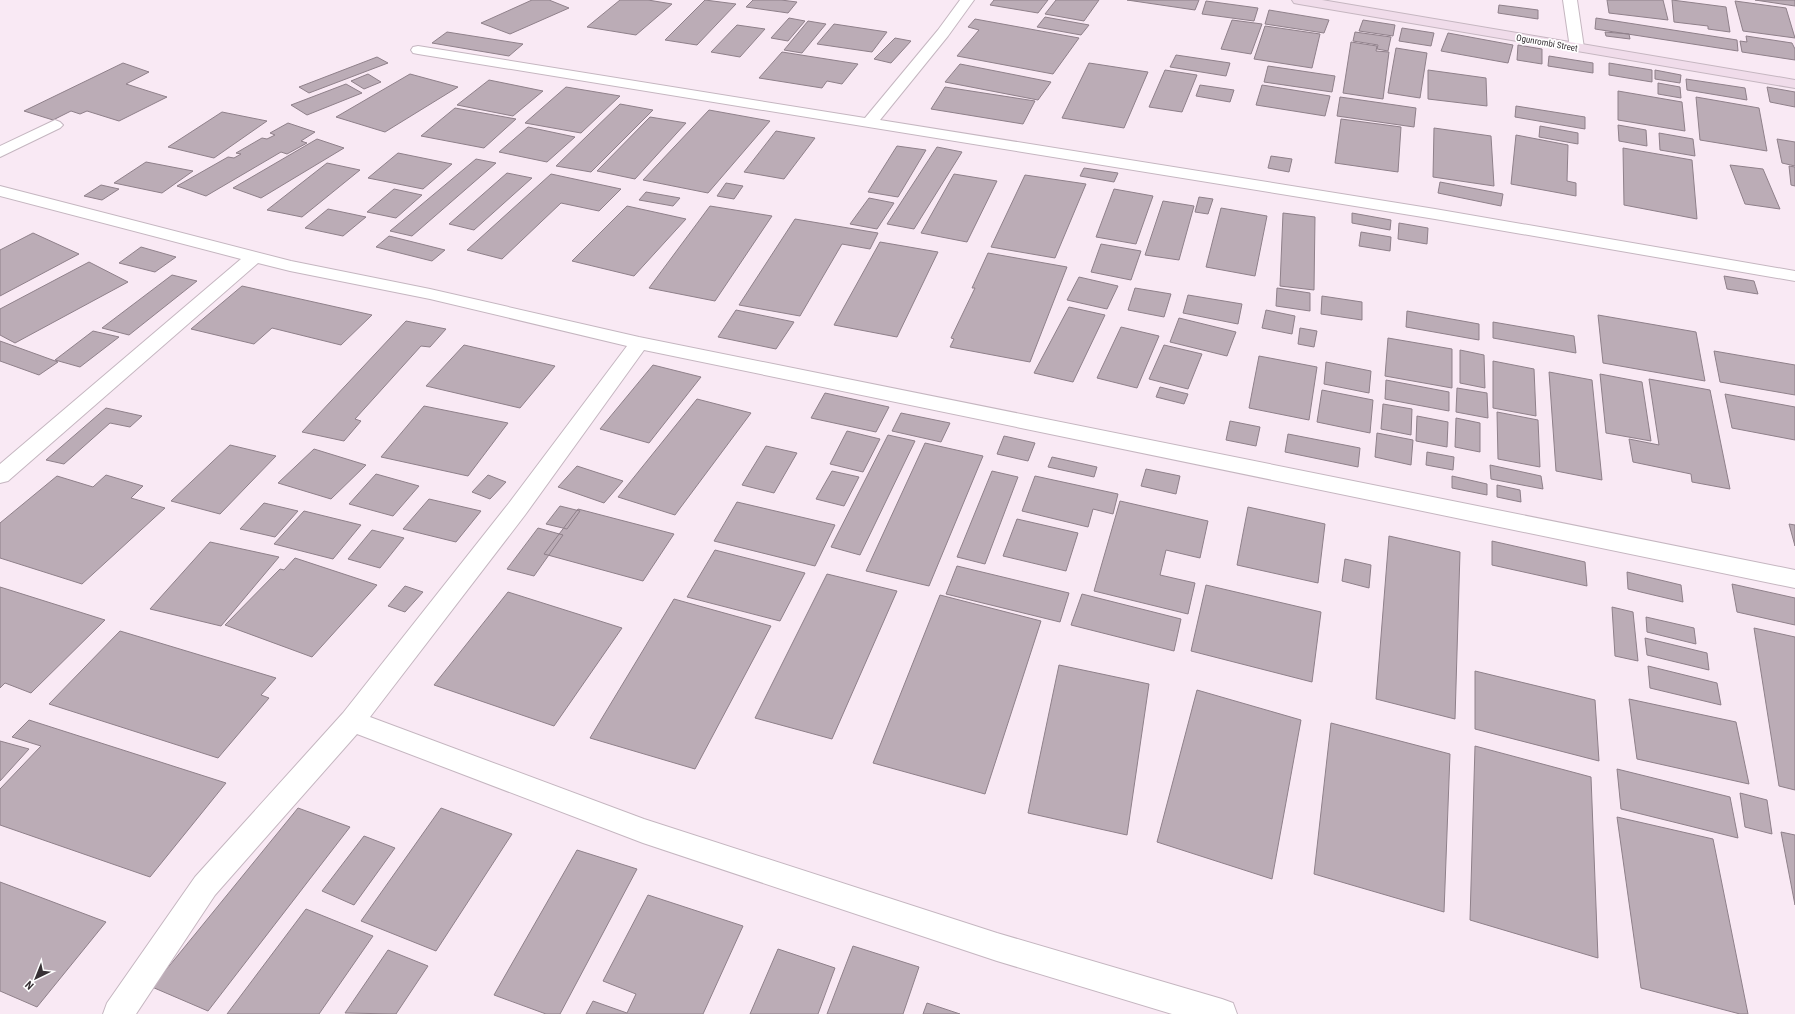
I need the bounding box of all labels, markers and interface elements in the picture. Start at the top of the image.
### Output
street label: Ogunrombi Street [1516,33,1579,53]
north arrow [16,958,56,998]
text: N [22,978,36,992]

